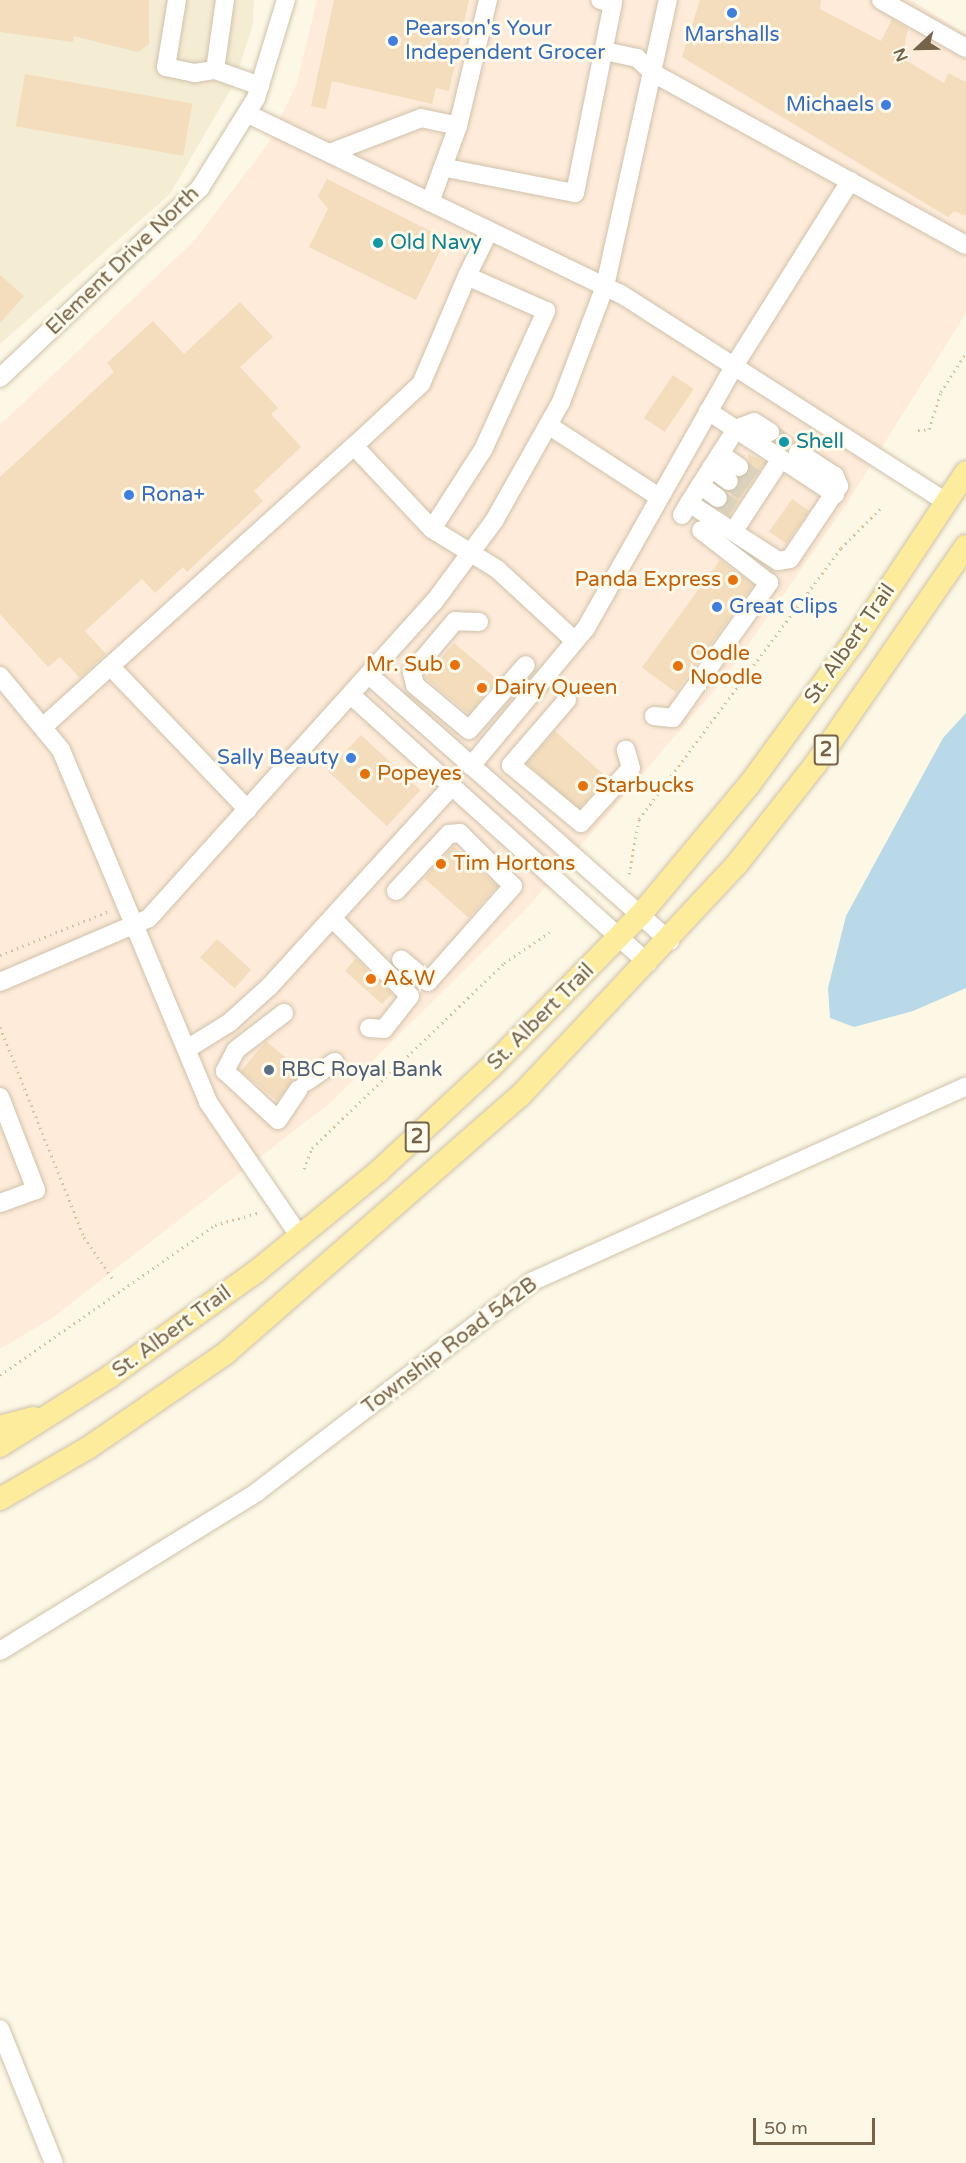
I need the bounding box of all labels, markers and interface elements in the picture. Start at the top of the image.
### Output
marker: Marshalls [725,6,739,20]
place label: Pearson's Your Independent Grocer [405,16,605,66]
north arrow [888,18,948,78]
place label: Marshalls [684,22,780,48]
marker: Pearson's Your Independent Grocer [386,34,400,48]
text: N [890,45,913,64]
place label: Michaels [786,92,874,118]
marker: Michaels [879,98,893,112]
street label: Element Drive North [41,181,205,341]
place label: Old Navy [390,230,482,256]
marker: Old Navy [371,236,385,250]
place label: Shell [796,429,844,455]
marker: Shell [777,435,791,449]
place label: Rona+ [141,482,205,508]
marker: Rona+ [122,488,136,502]
place label: Panda Express [575,567,721,593]
marker: Panda Express [726,573,740,587]
street label: St. Albert Trail [799,579,901,709]
place label: Great Clips [729,594,838,620]
marker: Great Clips [710,600,724,614]
place label: Oodle Noodle [690,641,762,691]
place label: Mr. Sub [366,652,443,678]
marker: Mr. Sub [448,658,462,672]
marker: Oodle Noodle [671,659,685,673]
place label: Dairy Queen [494,675,618,701]
marker: Dairy Queen [475,681,489,695]
road number: 2 [812,733,840,767]
place label: Sally Beauty [217,745,339,771]
marker: Sally Beauty [344,751,358,765]
place label: Popeyes [377,761,462,787]
marker: Popeyes [358,767,372,781]
place label: Starbucks [595,773,694,799]
marker: Starbucks [576,779,590,793]
place label: Tim Hortons [453,851,575,877]
marker: Tim Hortons [434,857,448,871]
street label: St. Albert Trail [482,958,600,1076]
place label: A&W [383,966,435,992]
marker: A&W [364,972,378,986]
place label: RBC Royal Bank [281,1057,442,1083]
marker: RBC Royal Bank [262,1063,276,1077]
road number: 2 [404,1120,430,1154]
street label: Township Road 542B [358,1272,542,1420]
street label: St. Albert Trail [108,1280,236,1384]
scale bar [756,2106,878,2144]
text: 50 m [764,2117,808,2139]

